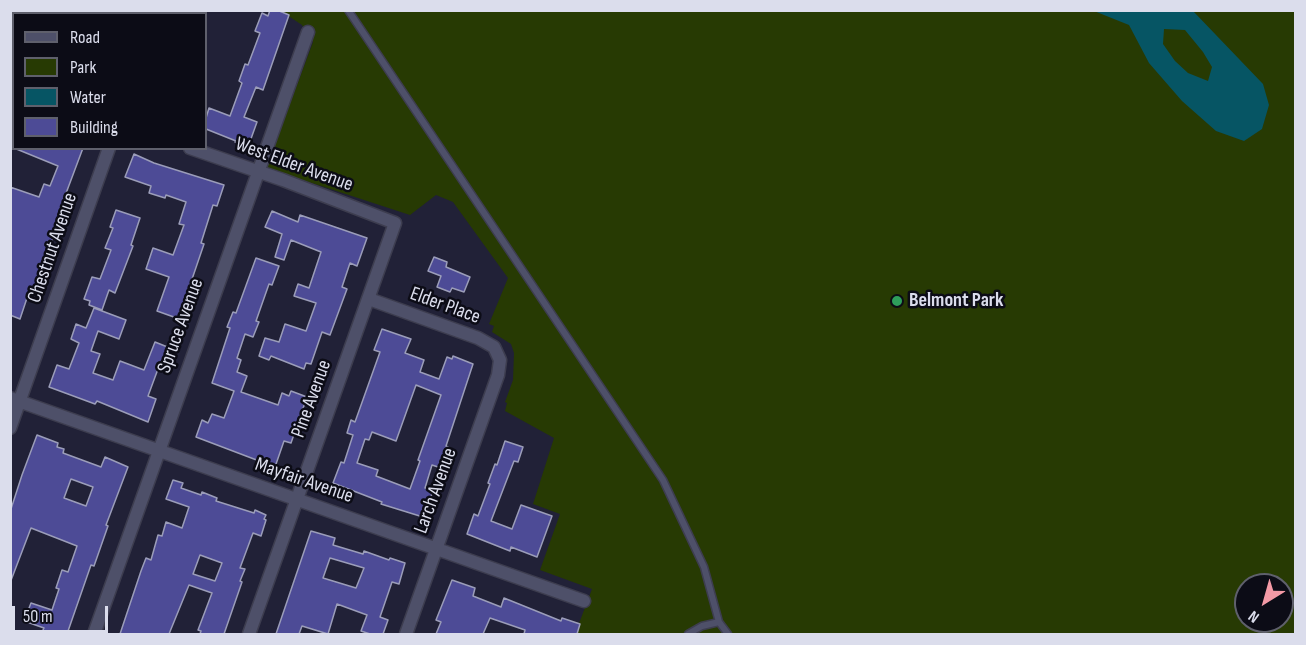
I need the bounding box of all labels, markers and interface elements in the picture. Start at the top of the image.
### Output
legend [12,12,207,150]
text: Road [70,27,100,48]
text: Park [70,57,96,78]
text: Water [70,87,106,108]
text: Building [70,117,118,138]
street label: West Elder Avenue [232,133,356,197]
street label: Chestnut Avenue [23,190,83,306]
street label: Spruce Avenue [153,275,209,377]
street label: Elder Place [407,282,483,330]
place label: Belmont Park [909,289,1003,313]
marker: Belmont Park [890,294,904,308]
street label: Pine Avenue [287,357,337,441]
street label: Larch Avenue [409,445,463,537]
street label: Mayfair Avenue [252,453,356,509]
north arrow [1234,573,1294,633]
scale bar [15,594,111,632]
text: 50 m [23,606,53,627]
text: N [1245,606,1263,626]

